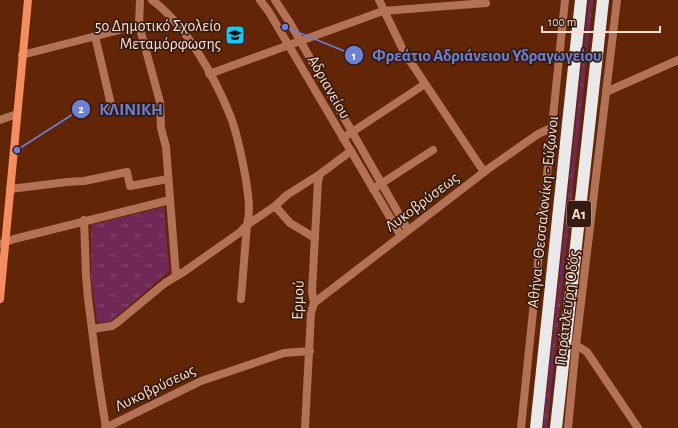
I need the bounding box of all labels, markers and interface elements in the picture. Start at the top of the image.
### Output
scale bar [542,8,660,34]
text: 100 m [548,16,576,28]
place label: 5ο Δημοτικό Σχολείο Μεταμόρφωσης [95,18,221,53]
school or university icon: 5ο Δημοτικό Σχολείο Μεταμόρφωσης [224,24,246,46]
callout: Φρεάτιο Αδριάνειου Υδραγωγείου [344,41,609,70]
text: Φρεάτιο Αδριάνειου Υδραγωγείου [372,47,602,64]
text: 1 [352,50,356,62]
street label: Αδριανείου [305,53,353,121]
callout: ΚΛΙΝΙΚΗ [71,95,171,124]
text: ΚΛΙΝΙΚΗ [99,101,163,118]
text: 2 [78,103,84,115]
street label: Αθήνα - Θεσσαλονίκη - Εύζωνοι [525,115,561,309]
street label: Λυκοβρύσεως [382,169,462,235]
road number: Α1 [567,201,591,227]
street label: Παράπλευρη Οδός [552,249,583,367]
street label: Ερμού [289,280,307,320]
street label: Λυκοβρύσεως [112,362,198,415]

